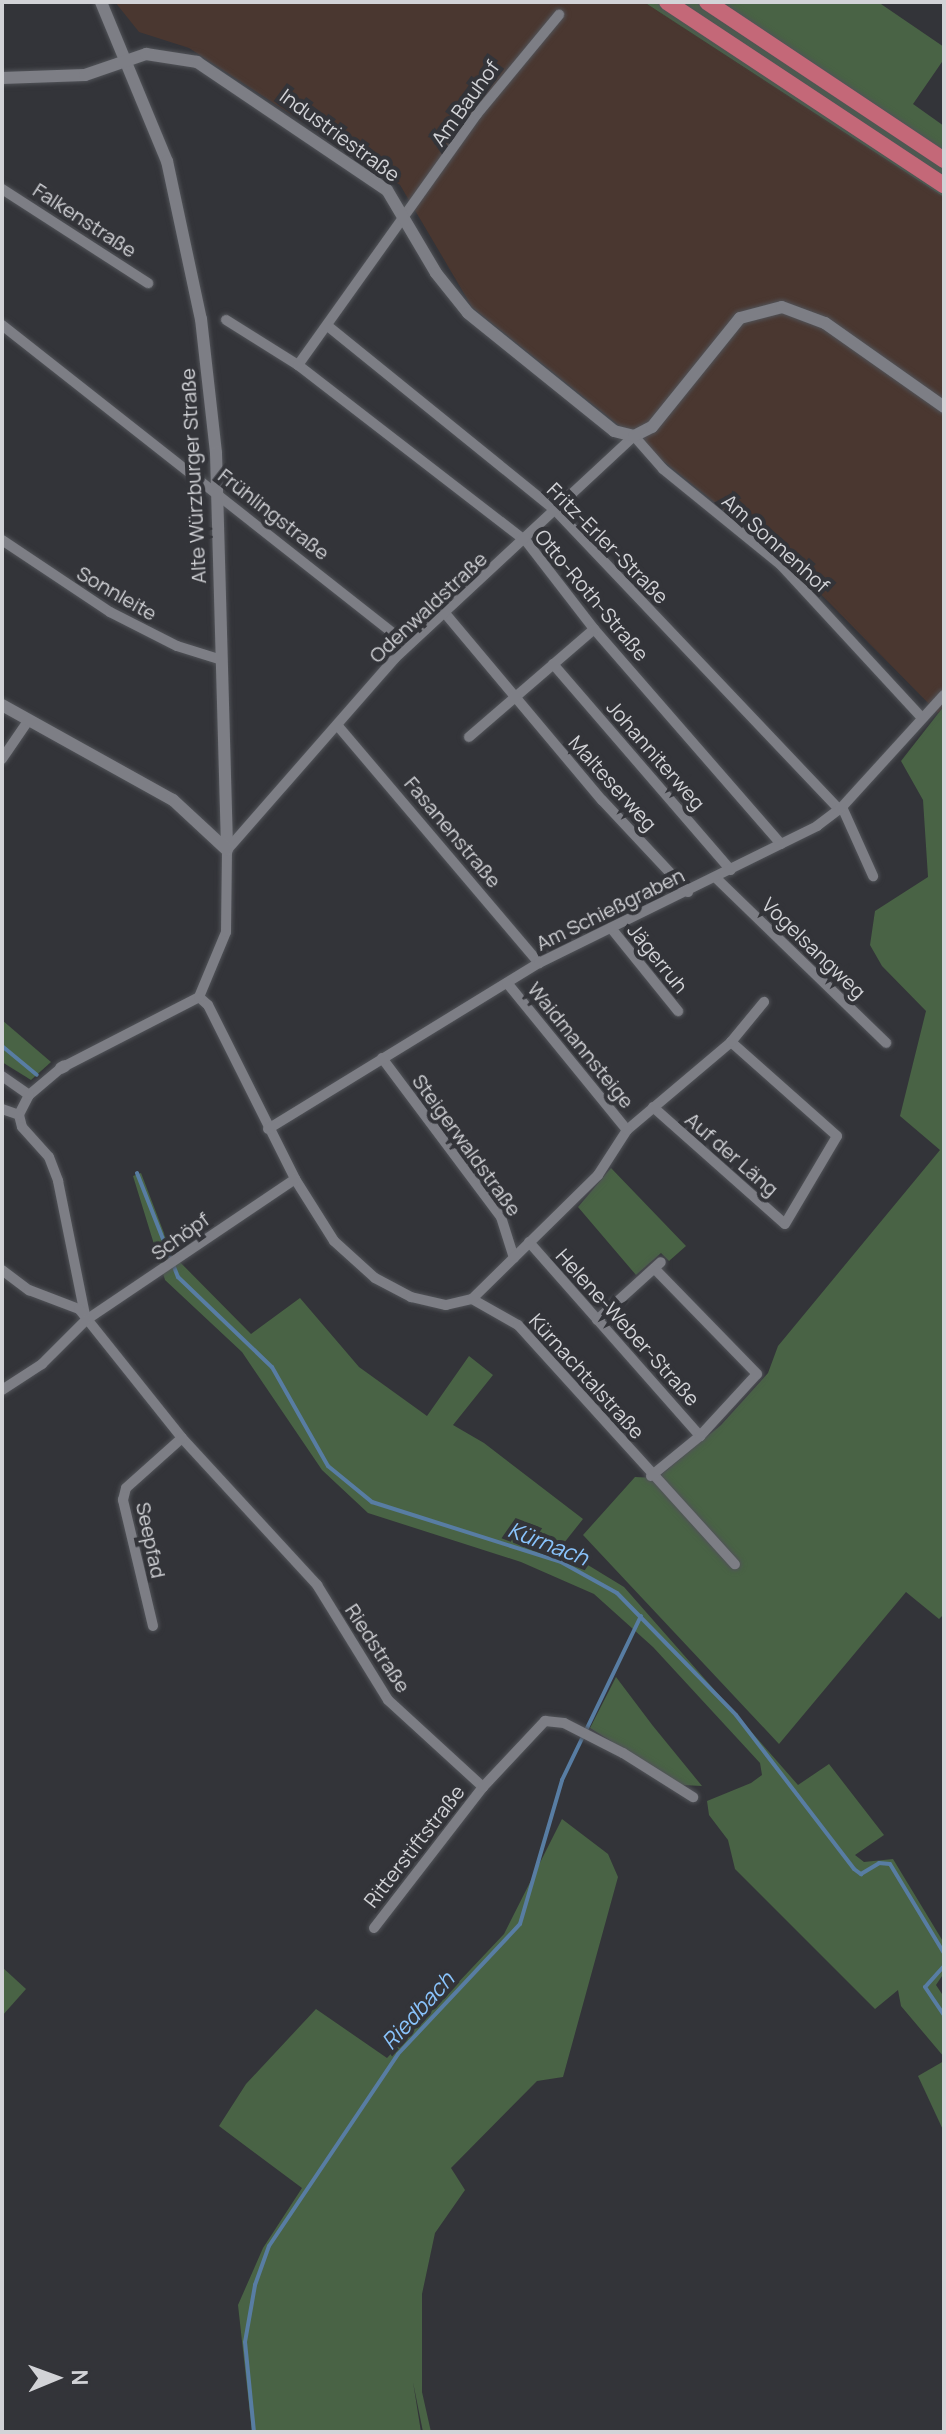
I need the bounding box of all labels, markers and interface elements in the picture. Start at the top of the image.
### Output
street label: Am Bauhof [426,56,504,150]
street label: Industriestraße [275,83,405,187]
street label: Falkenstraße [29,178,141,262]
street label: Alte Würzburger Straße [175,368,211,584]
street label: Frühlingstraße [214,463,334,565]
street label: Fritz-Erler-Straße [542,477,674,609]
street label: Am Sonnenhof [718,489,834,597]
street label: Otto-Roth-Straße [530,524,654,666]
street label: Odenwaldstraße [364,546,492,668]
street label: Sonnleite [73,561,161,625]
street label: Johanniterweg [602,695,710,815]
street label: Malteserweg [564,730,662,836]
street label: Fasanenstraße [400,772,506,892]
street label: Am Schießgraben [532,863,688,955]
street label: Vogelsangweg [757,893,871,1003]
street label: Jägerruh [623,919,693,997]
street label: Waidmannsteige [523,977,639,1113]
street label: Steigerwaldstraße [407,1069,527,1221]
street label: Auf der Läng [681,1107,783,1201]
street label: Schöpf [146,1207,214,1265]
street label: Helene-Weber-Straße [551,1244,705,1410]
street label: Kürnachtalstraße [525,1308,649,1444]
street label: Seepfad [131,1500,171,1580]
water label: Kürnach [504,1517,592,1571]
street label: Riedstraße [340,1599,416,1697]
street label: Ritterstiftstraße [359,1780,469,1912]
water label: Riedbach [376,1967,460,2055]
north arrow [16,2338,96,2418]
text: N [65,2369,95,2386]

